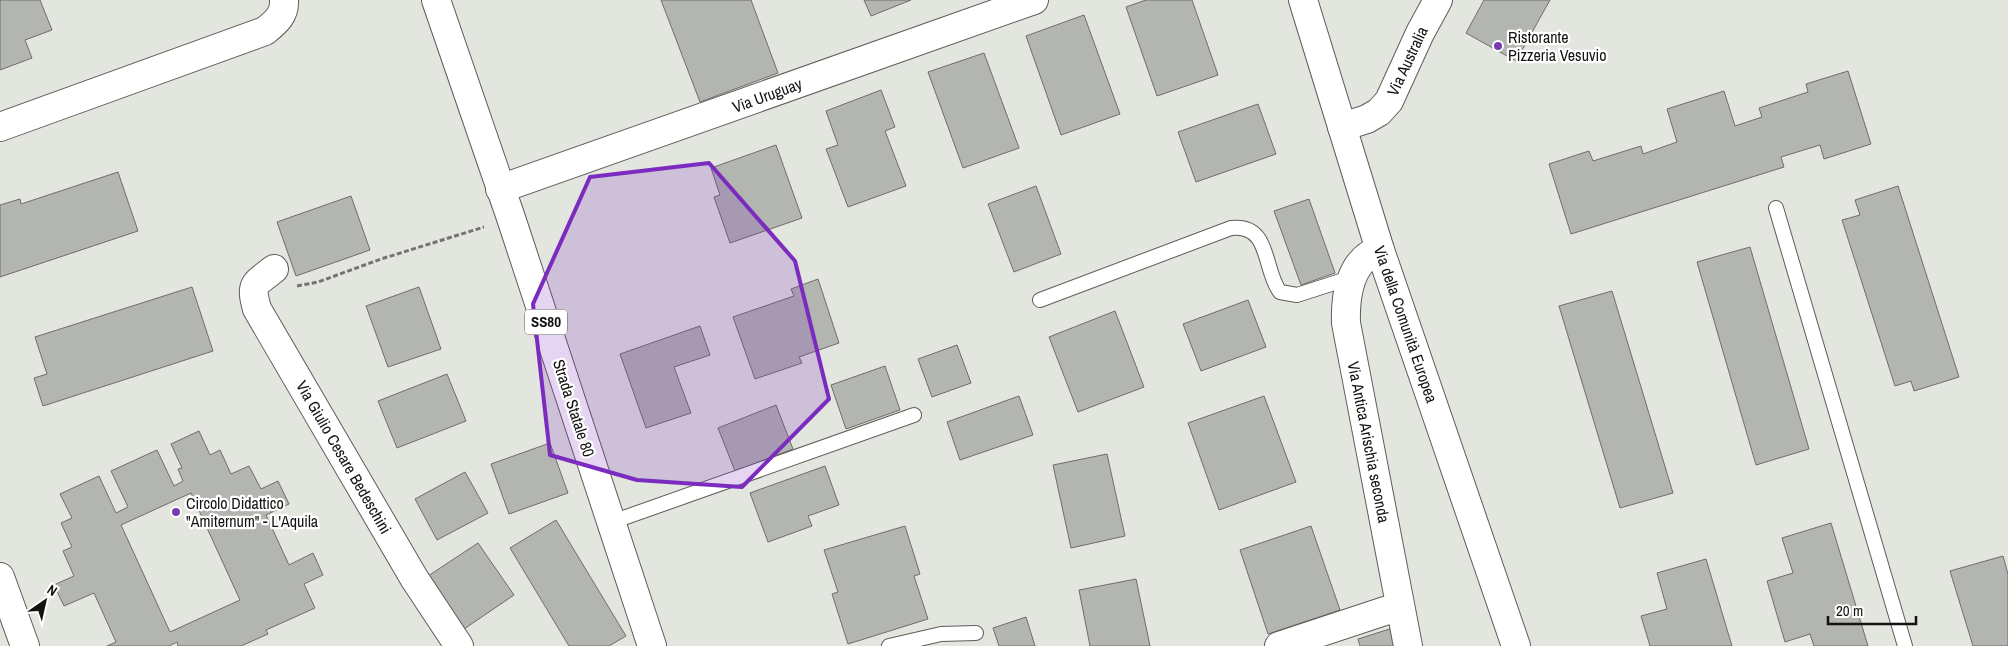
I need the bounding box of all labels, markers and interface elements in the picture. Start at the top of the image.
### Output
street label: Via Australia [1381,22,1433,99]
place label: Ristorante Pizzeria Vesuvio [1508,26,1606,66]
marker: Ristorante Pizzeria Vesuvio [1492,40,1504,52]
street label: Via Uruguay [729,72,805,118]
street label: Via della Comunità Europea [1369,243,1443,406]
road number: SS80 [525,310,567,334]
street label: Strada Statale 80 [548,356,600,460]
street label: Via Antica Arischia seconda [1343,359,1396,525]
street label: Via Giulio Cesare Bedeschini [291,376,397,538]
place label: Circolo Didattico "Amiternum" - L'Aquila [186,492,319,532]
marker: Circolo Didattico "Amiternum" - L'Aquila [170,506,182,518]
north arrow [20,576,70,626]
text: N [44,580,61,600]
scale bar [1828,594,1916,626]
text: 20 m [1836,600,1863,621]

